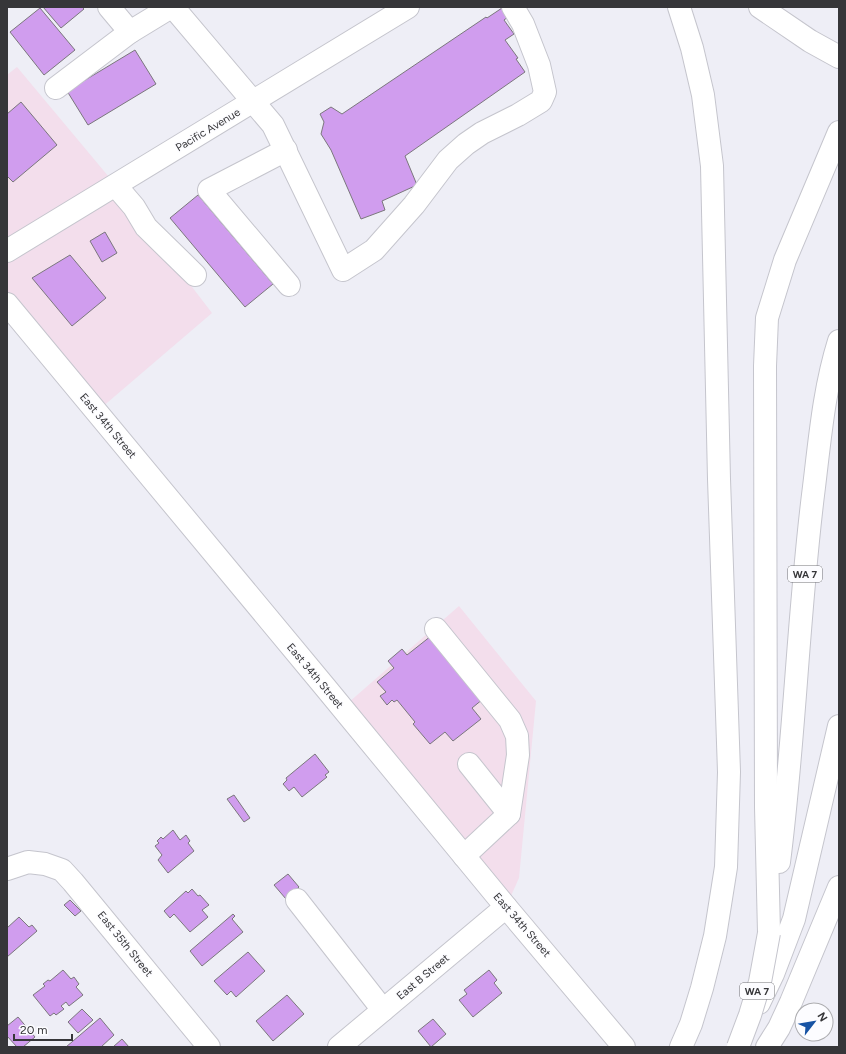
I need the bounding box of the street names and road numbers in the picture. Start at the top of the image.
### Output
street label: Pacific Avenue [173,106,243,154]
street label: East 34th Street [77,391,139,461]
road number: WA 7 [788,566,822,582]
street label: East 34th Street [284,641,346,711]
street label: East 34th Street [491,890,553,960]
street label: East 35th Street [95,909,155,979]
street label: East B Street [394,951,452,1003]
road number: WA 7 [740,983,774,999]

